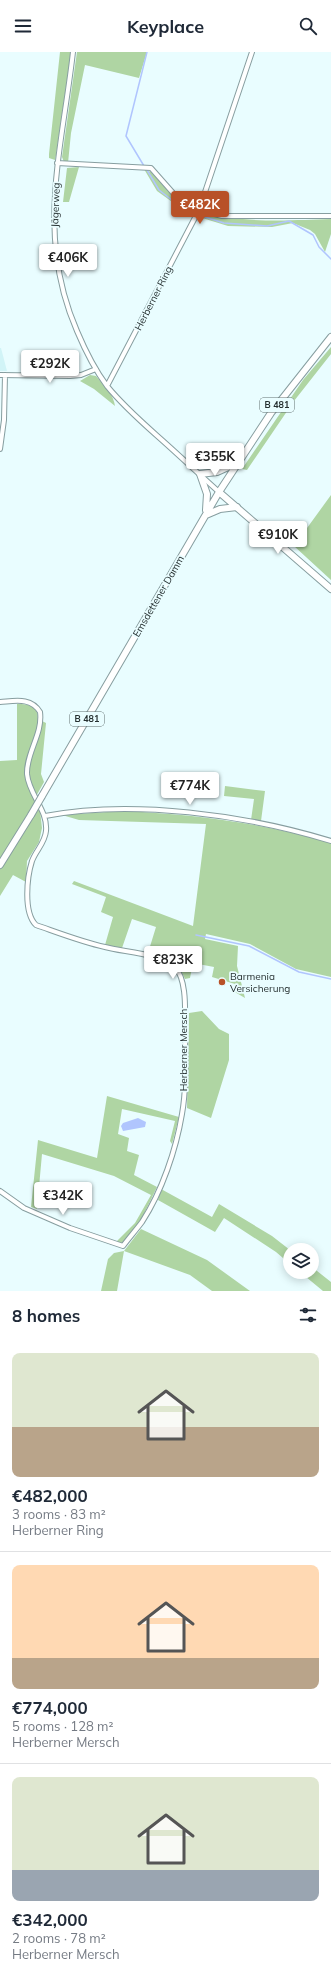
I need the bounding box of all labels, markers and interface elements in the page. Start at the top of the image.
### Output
icon: menu [12,15,34,37]
text: Keyplace [127,15,204,38]
icon: search [297,15,319,37]
street label: Jägerweg [48,182,63,228]
pin: €482K [172,191,228,225]
text: €482K [180,196,220,212]
pin: €406K [40,244,96,278]
text: €406K [48,249,88,265]
street label: Herberner Ring [132,264,175,333]
pin: €292K [22,350,78,384]
text: €292K [30,355,70,371]
road number: B 481 [260,398,294,412]
pin: €355K [187,443,243,477]
text: €355K [195,448,235,464]
pin: €910K [250,521,306,555]
text: €910K [258,526,298,542]
street label: Emsdettener Damm [130,553,187,639]
road number: B 481 [70,712,104,726]
pin: €774K [162,772,218,806]
text: €774K [170,777,210,793]
pin: €823K [145,946,201,980]
text: €823K [153,951,193,967]
place label: Barmenia Versicherung [230,970,290,995]
marker: Barmenia Versicherung [217,977,227,987]
street label: Herberner Mersch [177,1009,190,1091]
pin: €342K [35,1182,91,1216]
text: €342K [43,1187,83,1203]
map controls [283,1243,319,1279]
button: layers [283,1243,319,1279]
icon: filters [297,1304,319,1326]
text: 8 homes [12,1305,80,1326]
icon: home [130,1379,202,1451]
text: €482,000 [12,1485,88,1506]
text: 3 rooms · 83 m² [12,1506,106,1522]
text: Herberner Ring [12,1522,104,1538]
icon: home [130,1591,202,1663]
text: €774,000 [12,1697,88,1718]
text: 5 rooms · 128 m² [12,1718,113,1734]
text: Herberner Mersch [12,1734,120,1750]
icon: home [130,1803,202,1875]
text: €342,000 [12,1909,88,1930]
text: 2 rooms · 78 m² [12,1930,106,1946]
text: Herberner Mersch [12,1946,120,1962]

